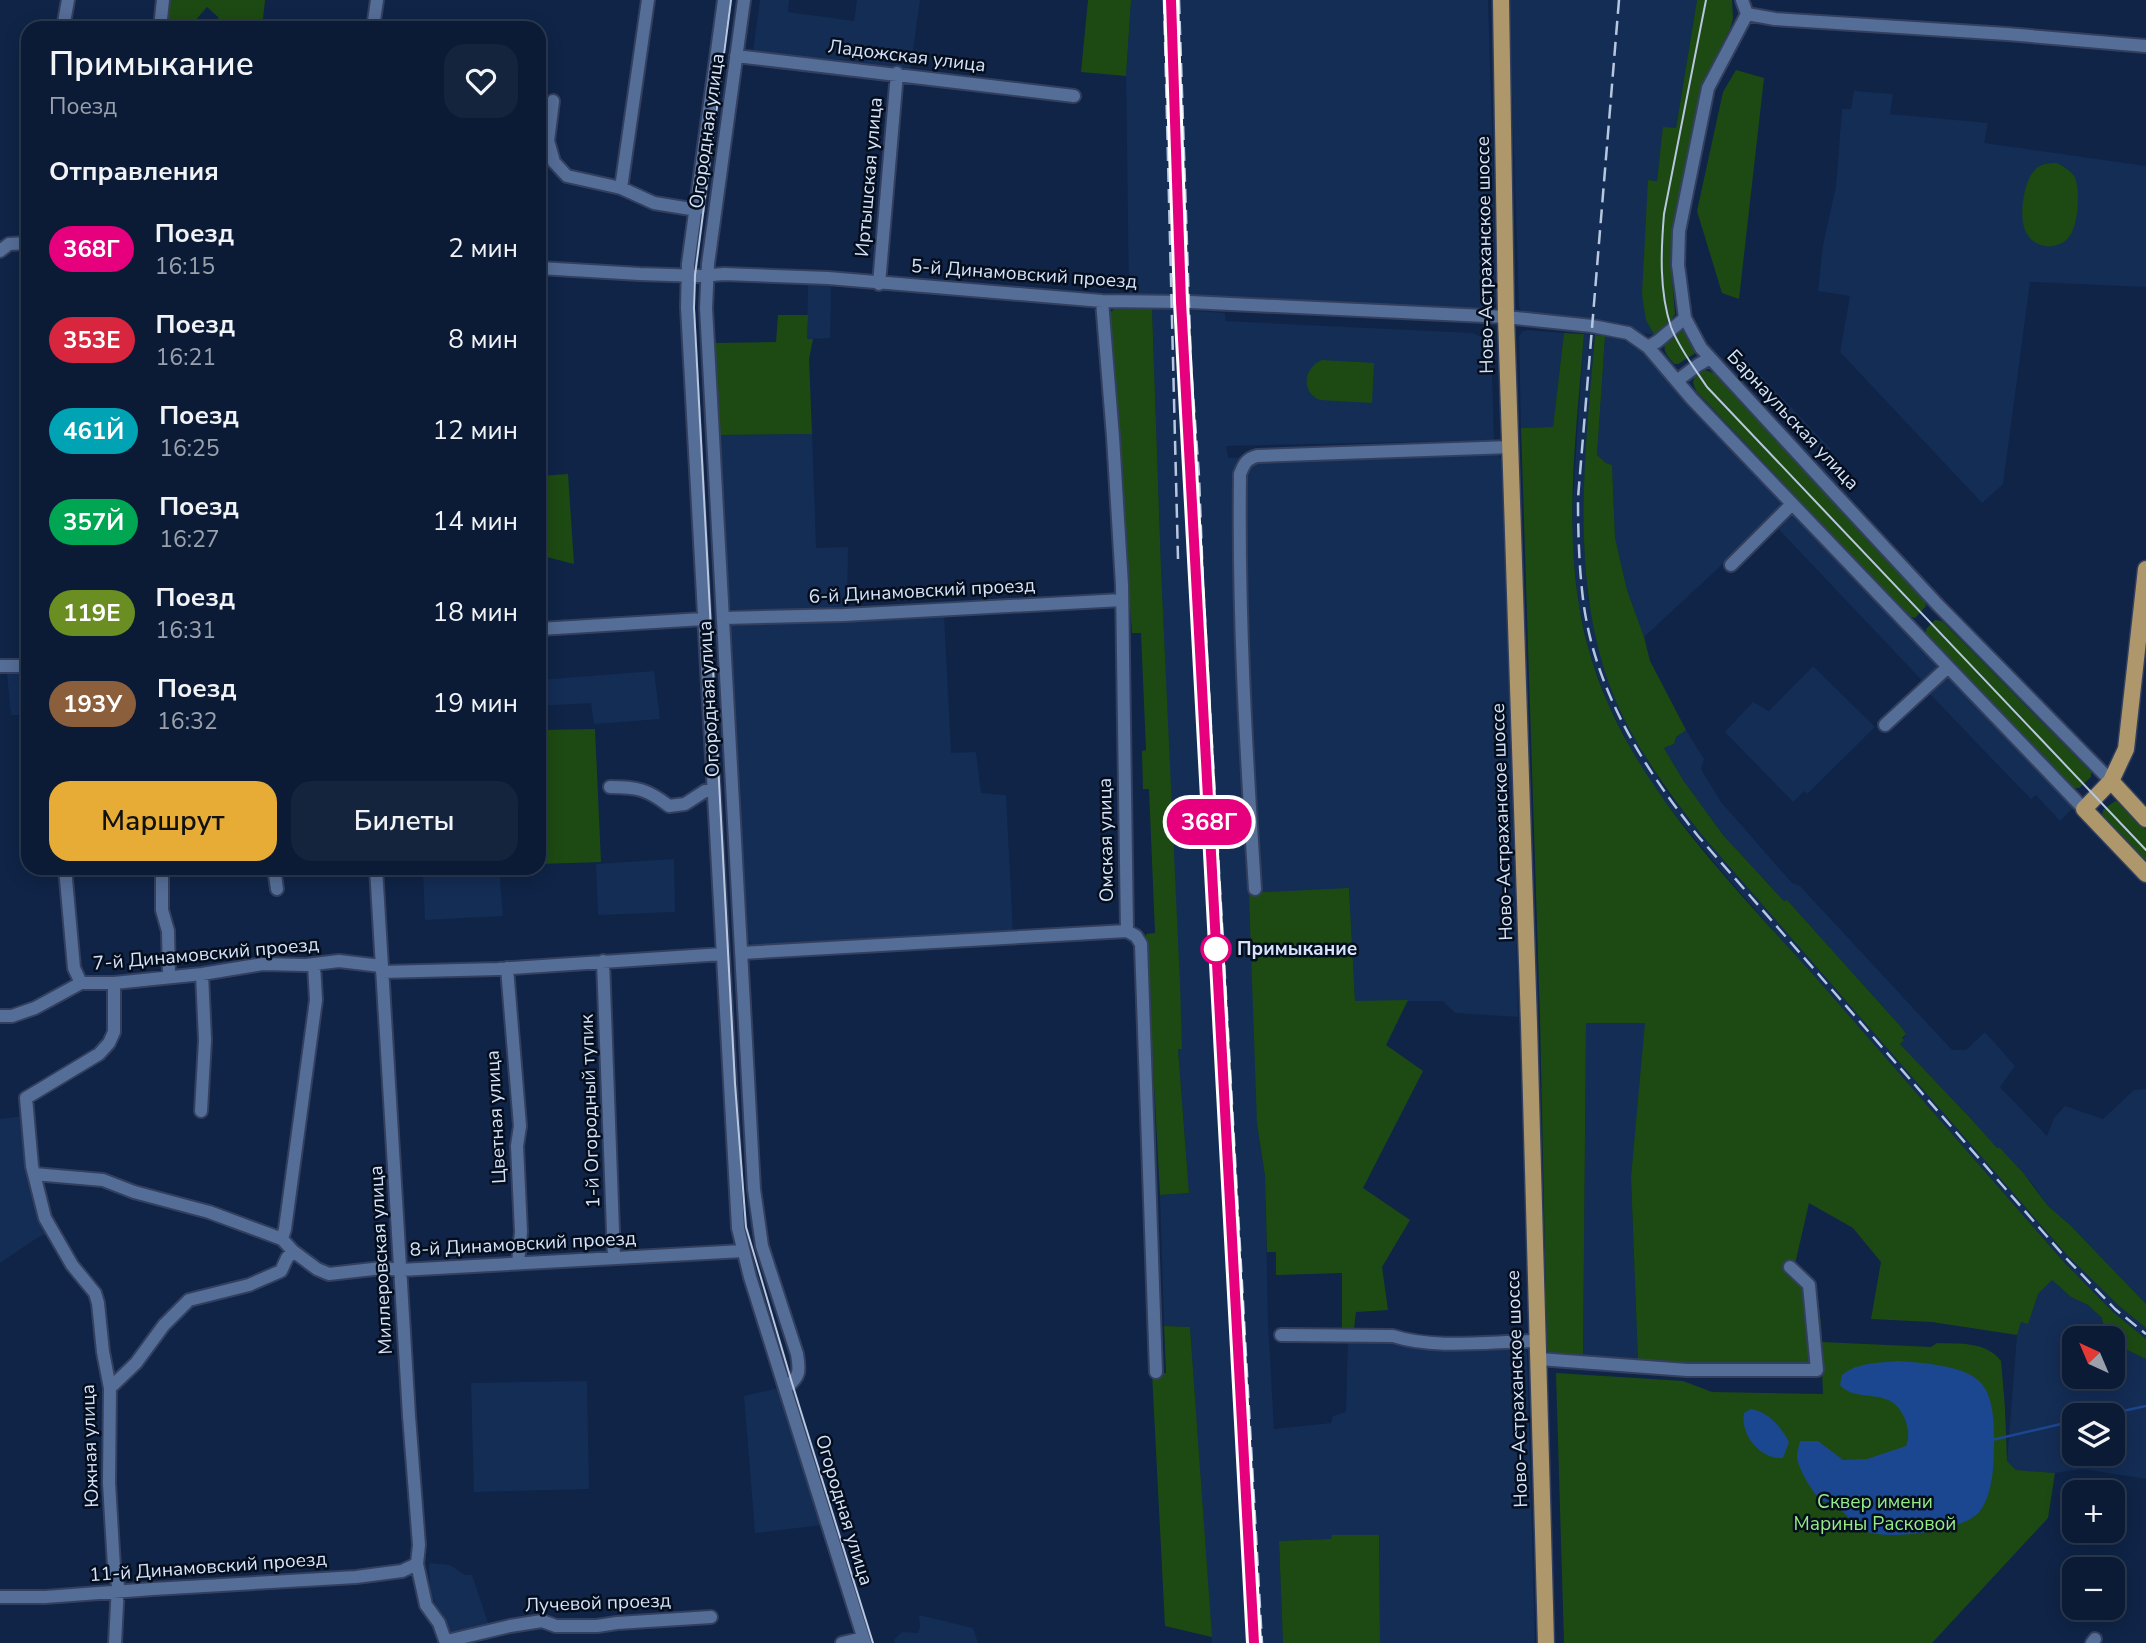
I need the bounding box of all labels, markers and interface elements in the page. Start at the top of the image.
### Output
street label: Ладожская улица [827,33,987,79]
text: Примыкание [49,42,254,87]
button: heart [444,44,518,118]
street label: Огородная улица [683,52,731,210]
text: Поезд [49,91,117,122]
street label: Иртышская улица [849,96,889,258]
street label: Ново-Астраханское шоссе [1470,136,1500,374]
text: Отправления [49,154,219,189]
text: Поезд [155,216,234,251]
text: 2 мин [448,231,518,266]
text: 368Г [63,233,120,265]
text: 16:15 [155,251,215,282]
street label: 5-й Динамовский проезд [910,253,1138,295]
text: Поезд [156,307,235,342]
text: 8 мин [448,322,518,357]
text: 353Е [63,324,121,356]
text: 16:21 [156,342,216,373]
street label: Барнаульская улица [1721,344,1865,496]
text: Поезд [159,398,239,433]
text: 12 мин [433,413,518,448]
text: 461Й [63,415,124,447]
text: 16:25 [159,433,220,464]
text: Поезд [159,489,239,524]
text: 14 мин [433,504,518,539]
text: 357Й [63,506,124,538]
text: 16:27 [159,524,220,555]
street label: 6-й Динамовский проезд [808,572,1036,610]
text: Поезд [156,580,235,615]
text: 18 мин [433,595,518,630]
text: 119Е [63,597,121,629]
text: 16:31 [156,615,216,646]
street label: Огородная улица [692,620,726,778]
text: Поезд [157,671,237,706]
text: 19 мин [433,686,518,721]
text: 193У [63,688,122,720]
street label: Ново-Астраханское шоссе [1485,703,1519,941]
text: 16:32 [157,706,218,737]
street label: Омская улица [1092,778,1120,902]
button: Маршрут [49,781,277,861]
button: Билеты [291,781,518,861]
line badge: 368Г [1160,799,1258,845]
text: 368Г [1181,806,1237,838]
street label: 7-й Динамовский проезд [92,931,320,977]
marker: Примыкание [1201,934,1231,964]
place label: Примыкание [1237,936,1357,962]
street label: 1-й Огородный тупик [574,1014,606,1208]
street label: Цветная улица [480,1050,512,1184]
street label: Миллеровская улица [363,1165,399,1355]
street label: 8-й Динамовский проезд [409,1225,637,1263]
street label: Ново-Астраханское шоссе [1500,1270,1534,1508]
north arrow [2062,1326,2124,1390]
map controls [2062,1326,2125,1620]
street label: Южная улица [75,1384,105,1508]
button: layers [2062,1403,2125,1466]
street label: Огородная улица [809,1431,879,1589]
button: + [2062,1480,2125,1543]
park label: Сквер имени Марины Расковой [1794,1489,1956,1537]
street label: 11-й Динамовский проезд [88,1546,328,1588]
button: − [2062,1557,2125,1620]
street label: Лучевой проезд [524,1587,672,1619]

